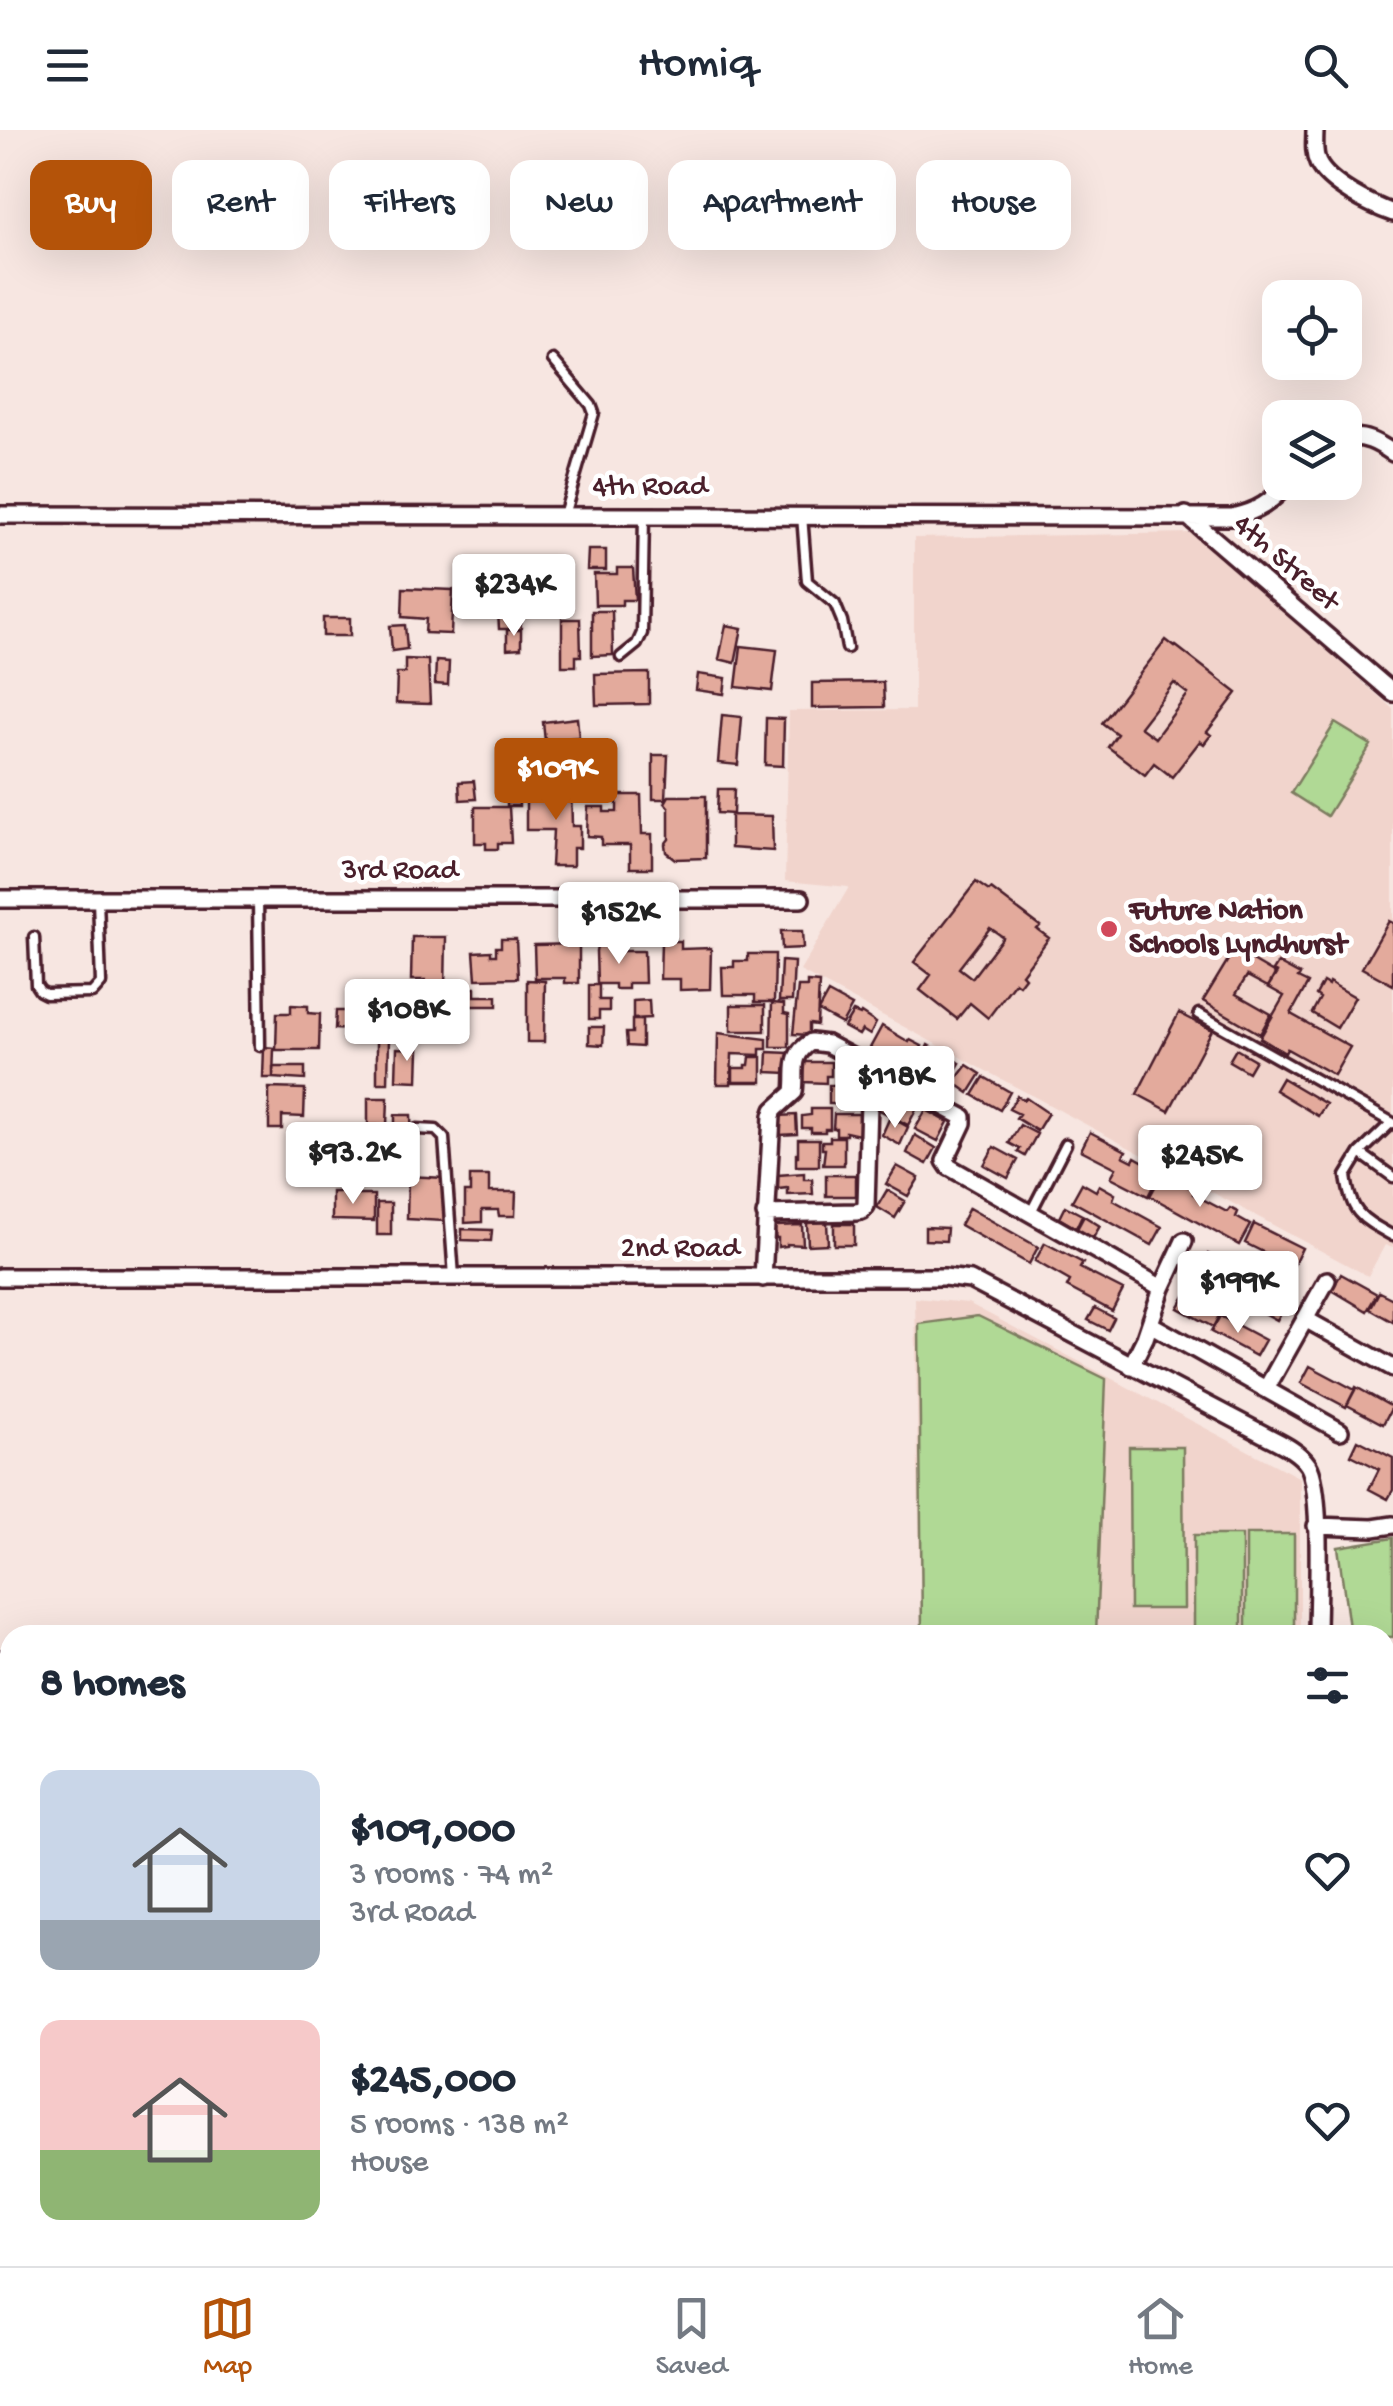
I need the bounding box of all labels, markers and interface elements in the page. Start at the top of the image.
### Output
icon: menu [40,38,95,93]
icon: search [1298,38,1353,93]
text: Homiq [638,39,755,92]
chip: Buy [30,160,152,250]
chip: Rent [172,160,309,250]
chip: Filters [329,160,490,250]
chip: New [510,160,648,250]
chip: Apartment [668,160,896,250]
chip: House [916,160,1071,250]
map controls [1262,280,1362,500]
button: locate [1262,280,1362,380]
button: layers [1262,400,1362,500]
street label: 4th Road [592,471,710,506]
street label: 4th Street [1225,508,1347,622]
pin: $234K [444,554,584,639]
text: $234K [474,567,554,605]
pin: $109K [486,738,626,823]
text: $109K [516,751,596,789]
street label: 3rd Road [341,855,461,890]
pin: $152K [549,882,689,967]
text: $152K [580,895,658,933]
place label: Future Nation Schools Lyndhurst [1128,895,1350,964]
marker: Future Nation Schools Lyndhurst [1098,918,1120,940]
pin: $108K [337,979,477,1064]
text: $108K [367,992,447,1030]
pin: $118K [825,1046,965,1131]
text: $118K [857,1059,933,1097]
pin: $93.2K [272,1122,434,1207]
pin: $245K [1130,1125,1270,1210]
text: $93.2K [308,1135,398,1173]
text: $245K [1160,1138,1240,1176]
street label: 2nd Road [620,1233,742,1268]
pin: $199K [1168,1251,1308,1336]
text: $199K [1200,1264,1276,1302]
icon: filters [1300,1658,1355,1713]
text: 8 homes [40,1661,184,1710]
text: $109,000 [350,1808,515,1857]
icon: home [120,1810,240,1930]
icon: heart [1300,1843,1355,1898]
text: 3 rooms · 74 m² [350,1857,553,1895]
text: 3rd Road [350,1895,474,1933]
text: $245,000 [350,2058,516,2107]
icon: home [120,2060,240,2180]
icon: heart [1300,2093,1355,2148]
text: 5 rooms · 138 m² [350,2107,569,2145]
text: House [350,2145,428,2183]
tab: Map [200,2291,255,2384]
tab: Saved [656,2291,727,2384]
tab: Home [1128,2291,1193,2384]

